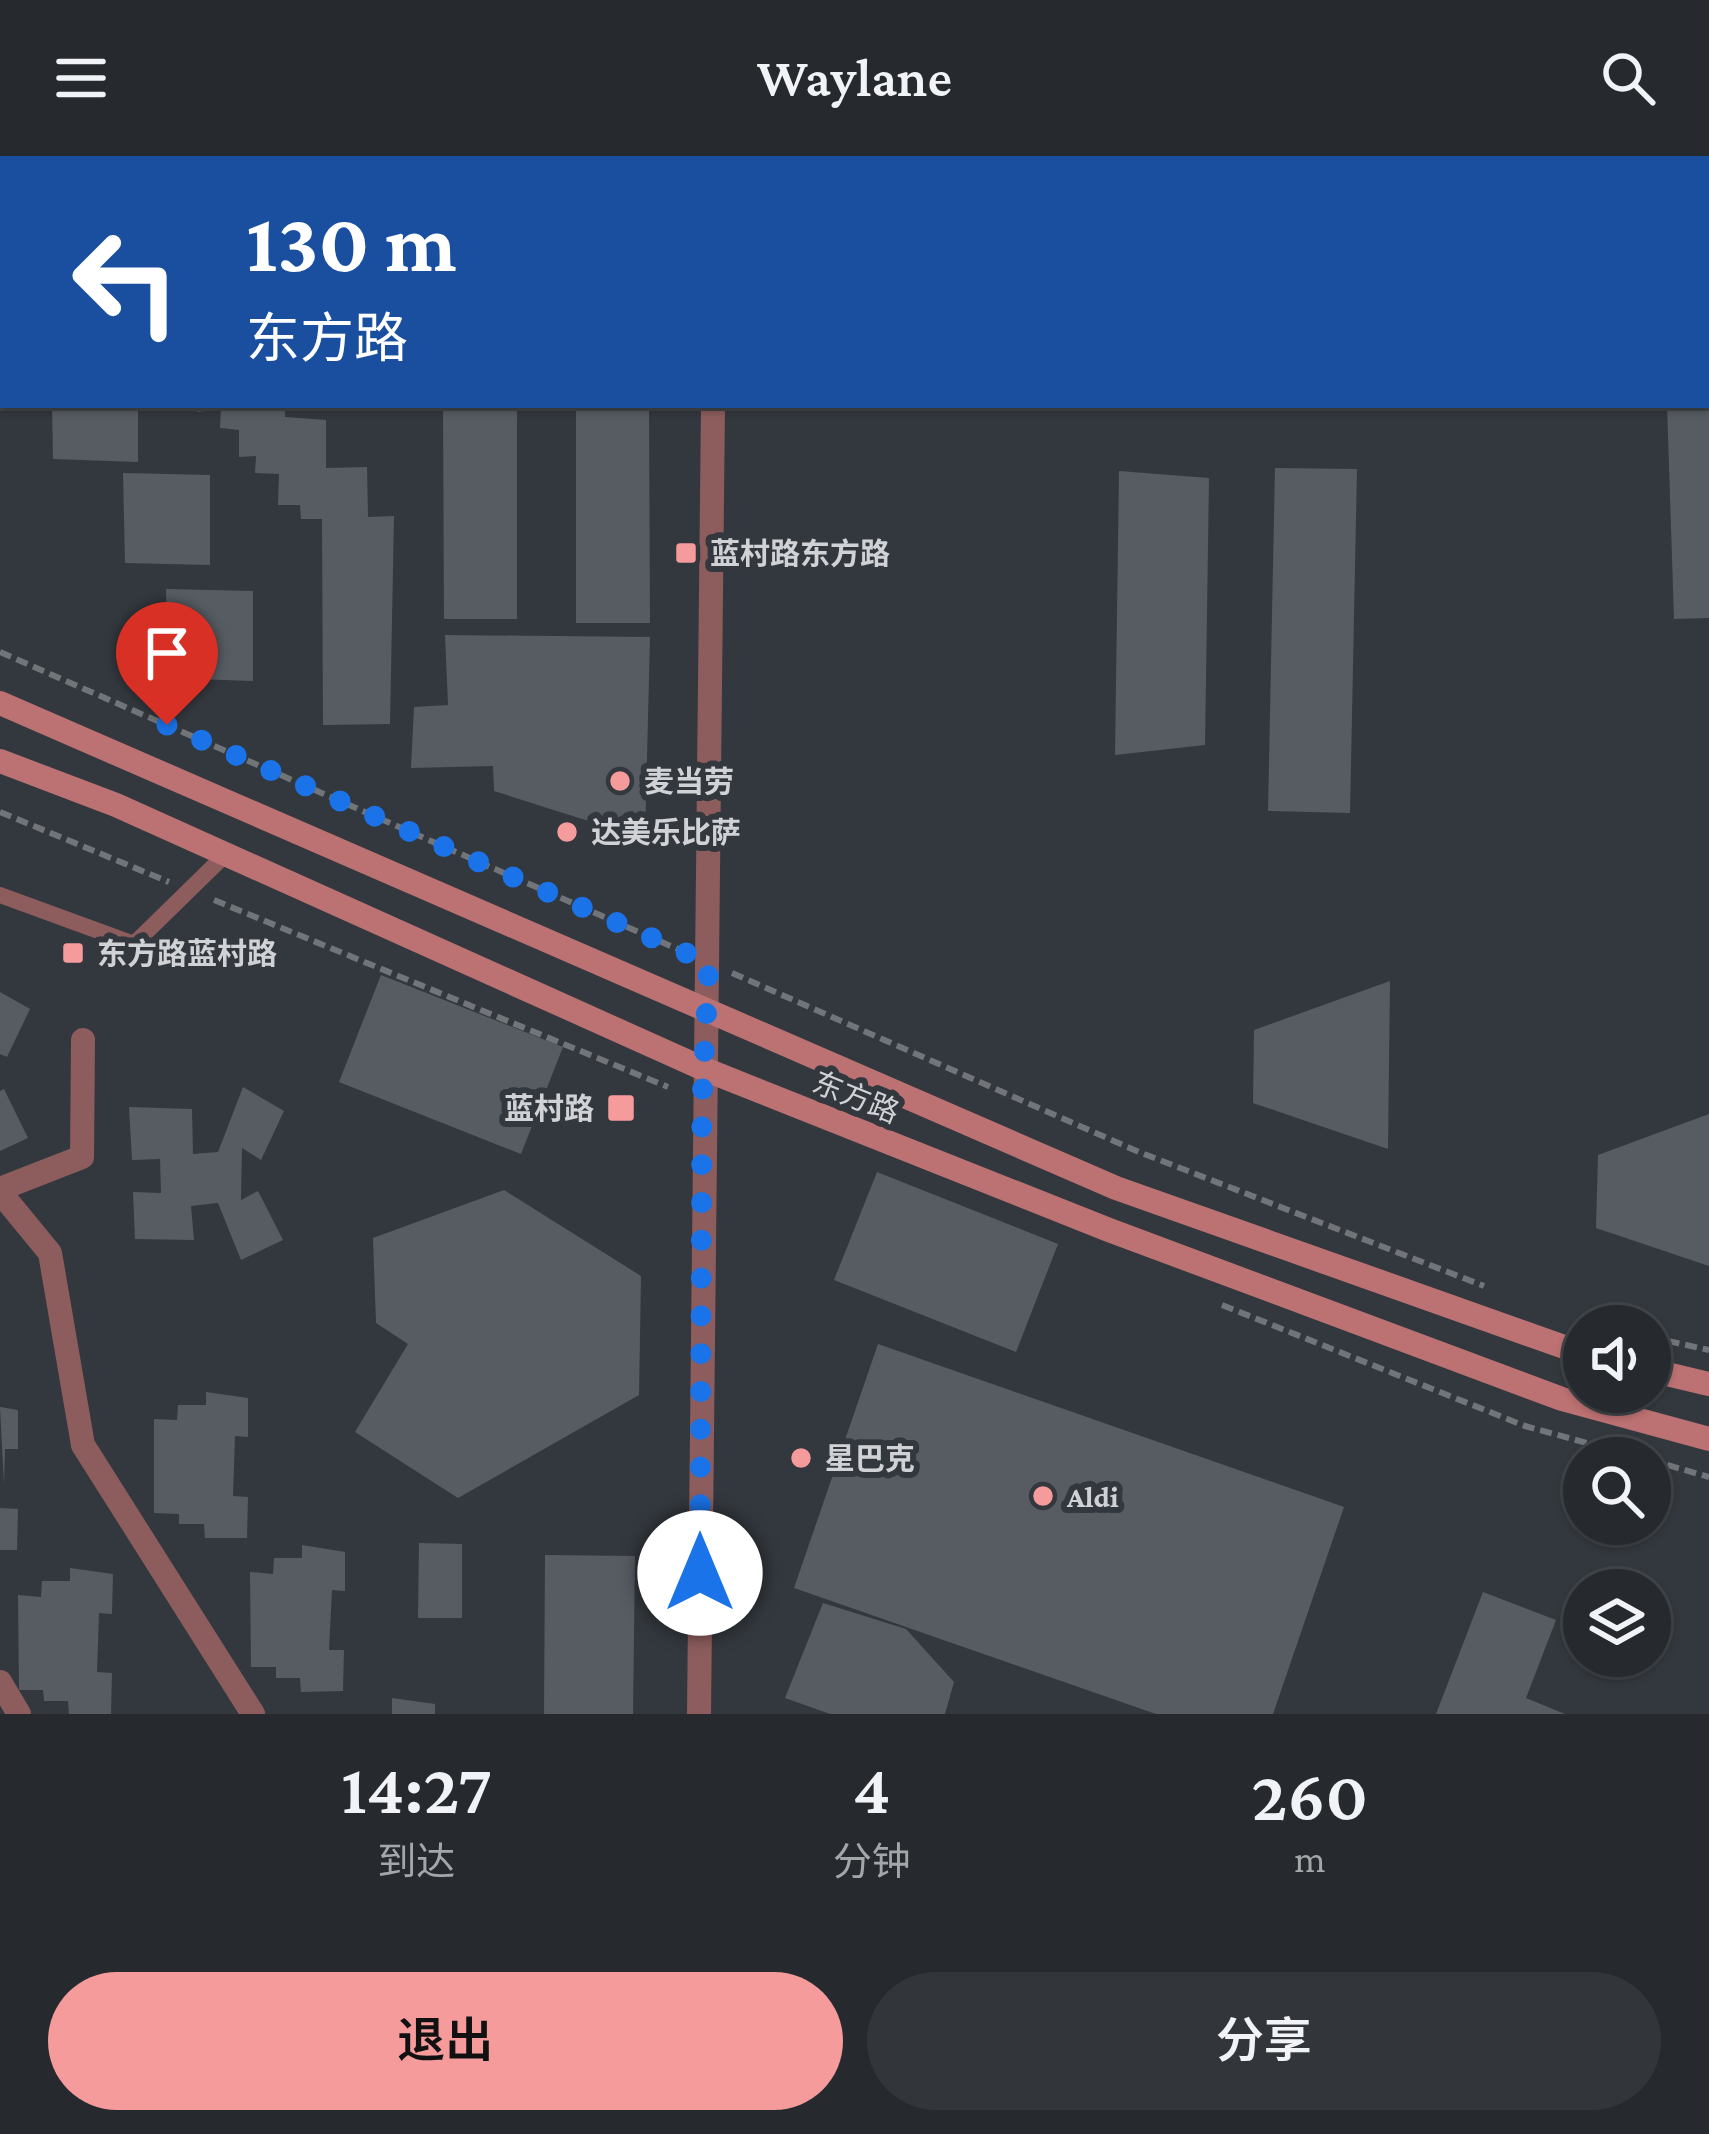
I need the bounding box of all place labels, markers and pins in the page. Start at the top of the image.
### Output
place label: 蓝村路东方路 [710,537,890,570]
marker: 蓝村路东方路 [673,540,699,566]
pin [116,602,218,725]
place label: 麦当劳 [644,765,734,798]
marker: 麦当劳 [607,768,633,794]
place label: 达美乐比萨 [591,816,741,849]
marker: 达美乐比萨 [554,819,580,845]
place label: 东方路蓝村路 [97,937,277,970]
marker: 东方路蓝村路 [60,940,86,966]
place label: 蓝村路 [504,1092,594,1125]
marker: 蓝村路 [605,1092,637,1124]
place label: 星巴克 [825,1442,915,1475]
marker: 星巴克 [788,1445,814,1471]
place label: Aldi [1066,1480,1119,1513]
marker: Aldi [1030,1483,1056,1509]

